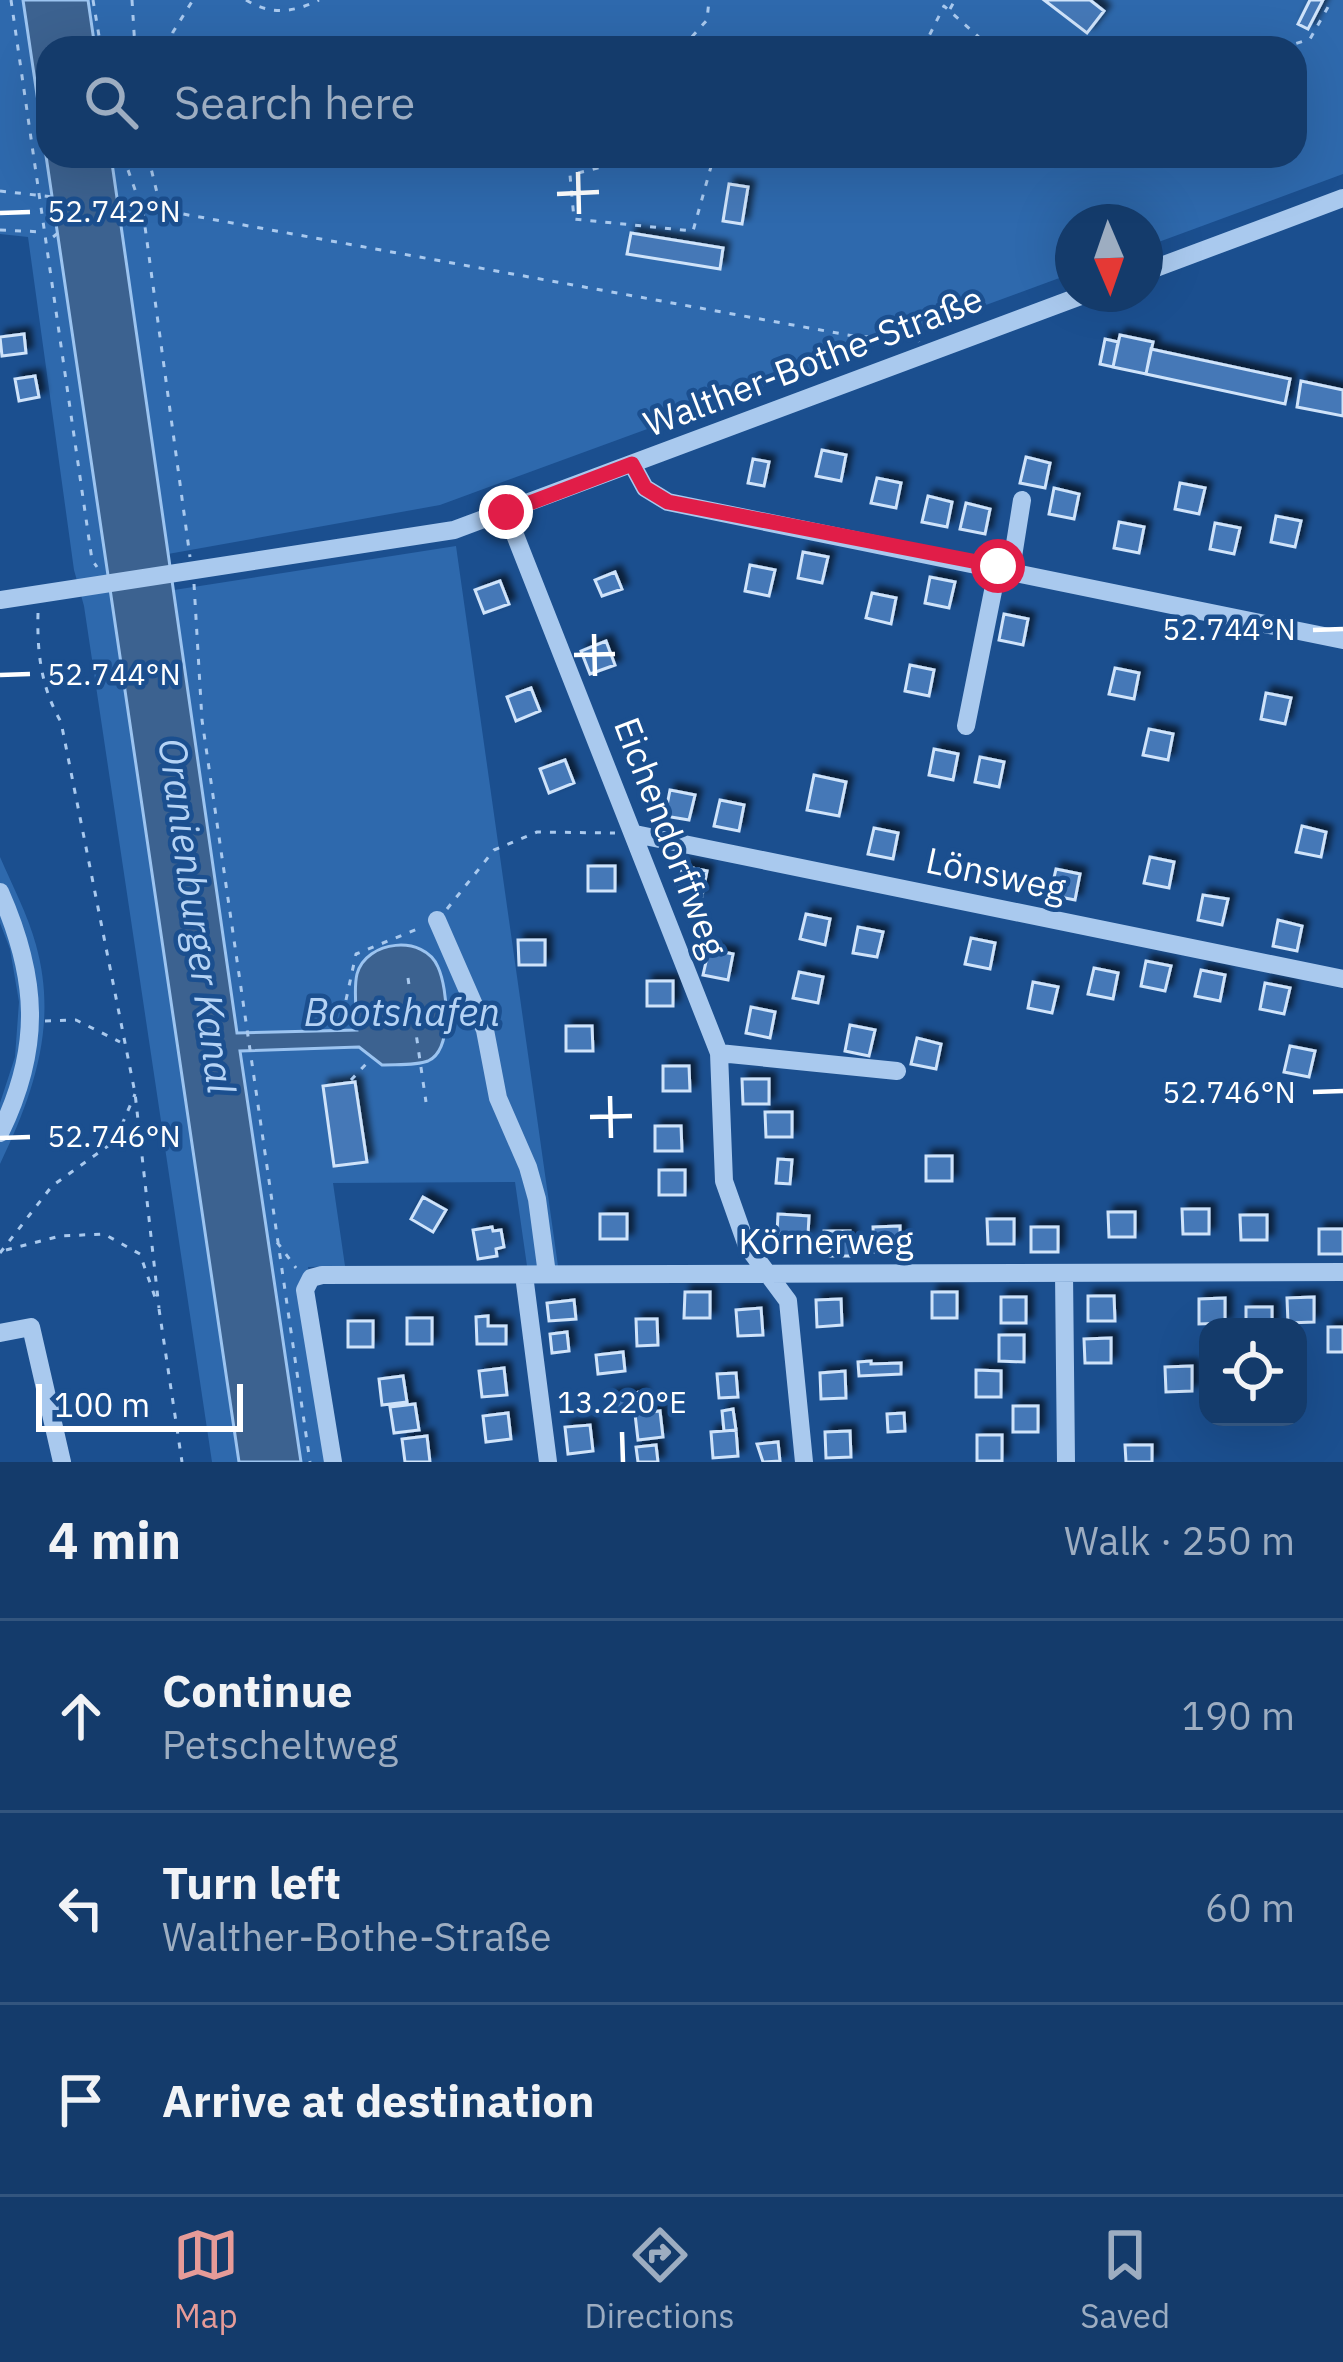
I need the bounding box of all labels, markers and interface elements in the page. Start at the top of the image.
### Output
search box [36,36,1307,168]
icon: search [78,69,144,135]
text: Search here [174,73,415,131]
text: 52.742°N [47,191,181,230]
north arrow [1055,204,1163,312]
street label: Walther-Bothe-Straße [637,274,989,447]
route end [479,485,533,539]
route start [971,539,1025,593]
text: 52.744°N [1162,609,1296,648]
text: 52.744°N [47,654,181,693]
street label: Eichendorffweg [604,710,739,963]
water label: Oranienburger Kanal [147,735,248,1098]
street label: Lönsweg [922,836,1070,911]
water label: Bootshafen [304,986,500,1037]
text: 52.746°N [1162,1072,1296,1111]
text: 52.746°N [47,1116,181,1155]
street label: Körnerweg [738,1217,914,1264]
map controls [1199,1318,1307,1426]
button: locate [1199,1318,1307,1426]
scale bar [36,1378,243,1431]
text: 13.220°E [557,1382,687,1421]
text: 100 m [54,1383,150,1426]
text: 4 min [48,1507,181,1573]
text: Walk · 250 m [1064,1515,1295,1566]
text: Continue [162,1661,353,1719]
icon: ahead [48,1683,114,1749]
text: 190 m [1182,1690,1295,1741]
text: Petscheltweg [162,1719,398,1770]
text: Turn left [162,1853,341,1911]
icon: left [48,1875,114,1941]
text: 60 m [1205,1882,1295,1933]
text: Walther-Bothe-Straße [162,1911,551,1962]
icon: arrive [48,2067,114,2133]
text: Arrive at destination [162,2071,595,2129]
tab: Map [173,2222,239,2337]
tab: Directions [585,2222,735,2337]
tab: Saved [1080,2222,1170,2337]

